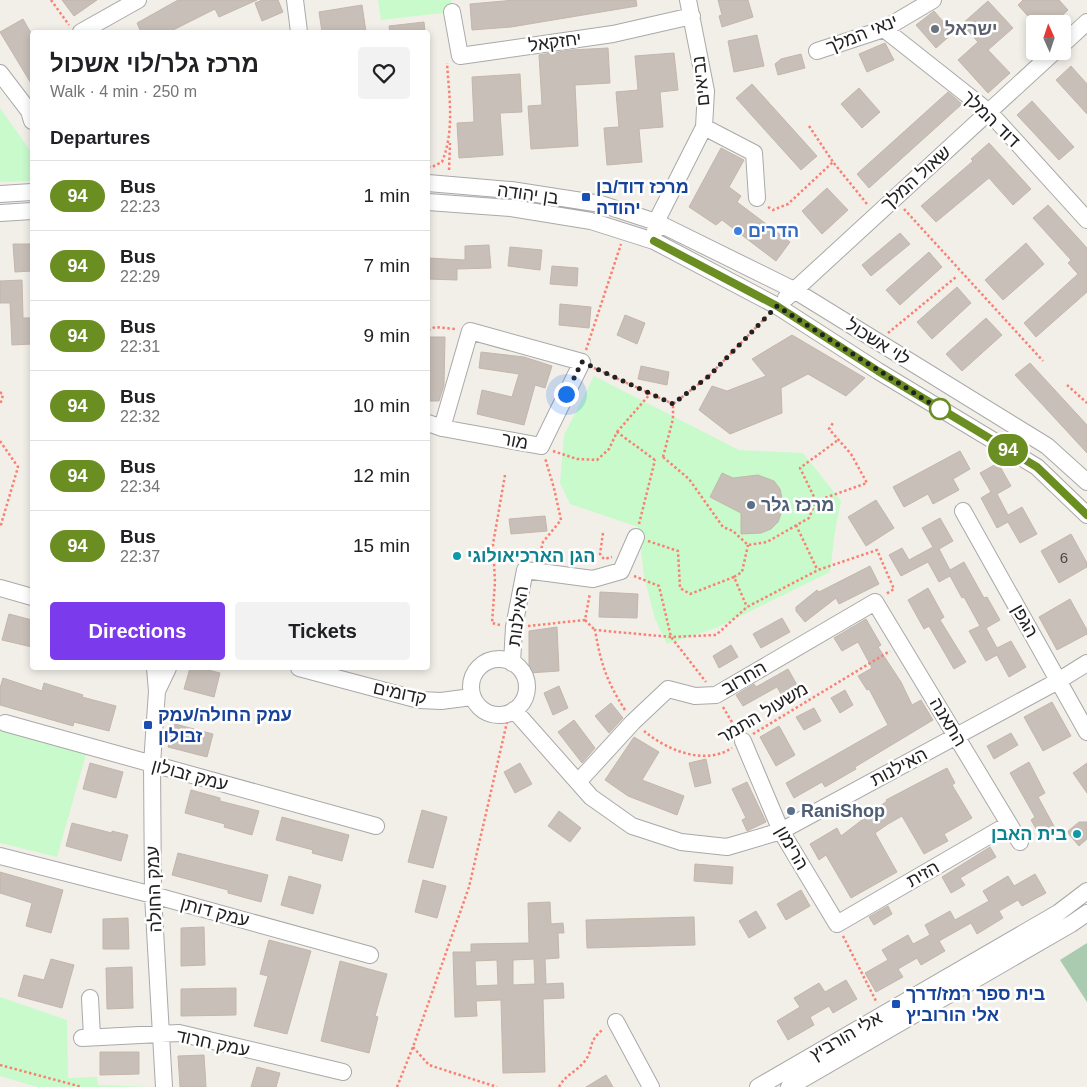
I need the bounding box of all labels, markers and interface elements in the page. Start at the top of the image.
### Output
street label: ינאי המלך [823,11,901,57]
north arrow [1026,15,1071,60]
map controls [1026,15,1071,60]
place label: ישראל [945,19,998,39]
marker: ישראל [929,23,941,35]
street label: יחזקאל [527,28,583,56]
button: heart [358,47,410,99]
text: מרכז גלר/לוי אשכול [50,50,259,77]
street label: נביאים [688,55,714,107]
text: Walk · 4 min · 250 m [50,83,197,100]
street label: דוד המלך [958,87,1024,151]
text: Departures [50,127,150,148]
street label: שאול המלך [877,142,955,214]
text: Bus [120,176,156,197]
place label: מרכז דוד/בן יהודה [596,177,689,218]
street label: בן יהודה [496,180,560,208]
text: 1 min [364,185,410,206]
text: 94 [67,186,88,206]
marker: מרכז דוד/בן יהודה [580,191,592,203]
text: 22:23 [120,198,160,215]
place label: הדרים [748,221,799,241]
marker: הדרים [732,225,744,237]
text: Bus [120,246,156,267]
text: 7 min [364,255,410,276]
text: 94 [67,256,88,276]
text: 22:29 [120,268,160,285]
street label: לוי אשכול [842,315,914,369]
text: Bus [120,316,156,337]
text: 9 min [364,325,410,346]
text: 94 [67,326,88,346]
text: 22:31 [120,338,160,355]
your location [554,382,579,407]
text: Bus [120,386,156,407]
text: 10 min [353,395,410,416]
text: 94 [67,396,88,416]
unlabelled marker [929,398,951,420]
text: 22:32 [120,408,160,425]
street label: מור [500,429,530,453]
line badge: 94 [986,434,1030,466]
text: 94 [998,440,1018,460]
text: Bus [120,456,156,477]
text: 12 min [353,465,410,486]
text: 94 [67,466,88,486]
text: 22:34 [120,478,160,495]
place label: מרכז גלר [761,495,834,515]
marker: מרכז גלר [745,499,757,511]
text: Bus [120,526,156,547]
text: 15 min [353,535,410,556]
text: 94 [67,536,88,556]
place label: הגן הארכיאולוגי [467,546,595,566]
text: 22:37 [120,548,160,565]
house number: 6 [1060,549,1068,566]
marker: הגן הארכיאולוגי [451,550,463,562]
street label: האילנות [504,584,532,648]
street label: הגפן [1008,601,1042,641]
button: Directions [50,602,225,660]
button: Tickets [235,602,410,660]
street label: החרוב [718,657,770,699]
street label: קדומים [371,678,429,708]
street label: משעול התמר [715,678,811,748]
street label: התאנה [926,694,970,750]
place label: עמק החולה/עמק זבולון [158,705,292,746]
marker: עמק החולה/עמק זבולון [142,719,154,731]
street label: האילנות [867,744,931,790]
street label: עמק זבולון [150,755,230,795]
place label: RaniShop [801,801,885,821]
marker: RaniShop [785,805,797,817]
street label: הרימון [772,823,812,873]
place label: בית האבן [991,824,1067,844]
marker: בית האבן [1071,828,1083,840]
street label: עמק החולה [142,845,166,933]
street label: הזית [903,857,943,891]
street label: עמק דותן [179,893,251,931]
place label: בית ספר רמז/דרך אלי הורוביץ [906,984,1045,1025]
marker: בית ספר רמז/דרך אלי הורוביץ [890,998,902,1010]
street label: אלי הורביץ [806,1007,886,1065]
street label: עמק חרוד [175,1025,251,1061]

